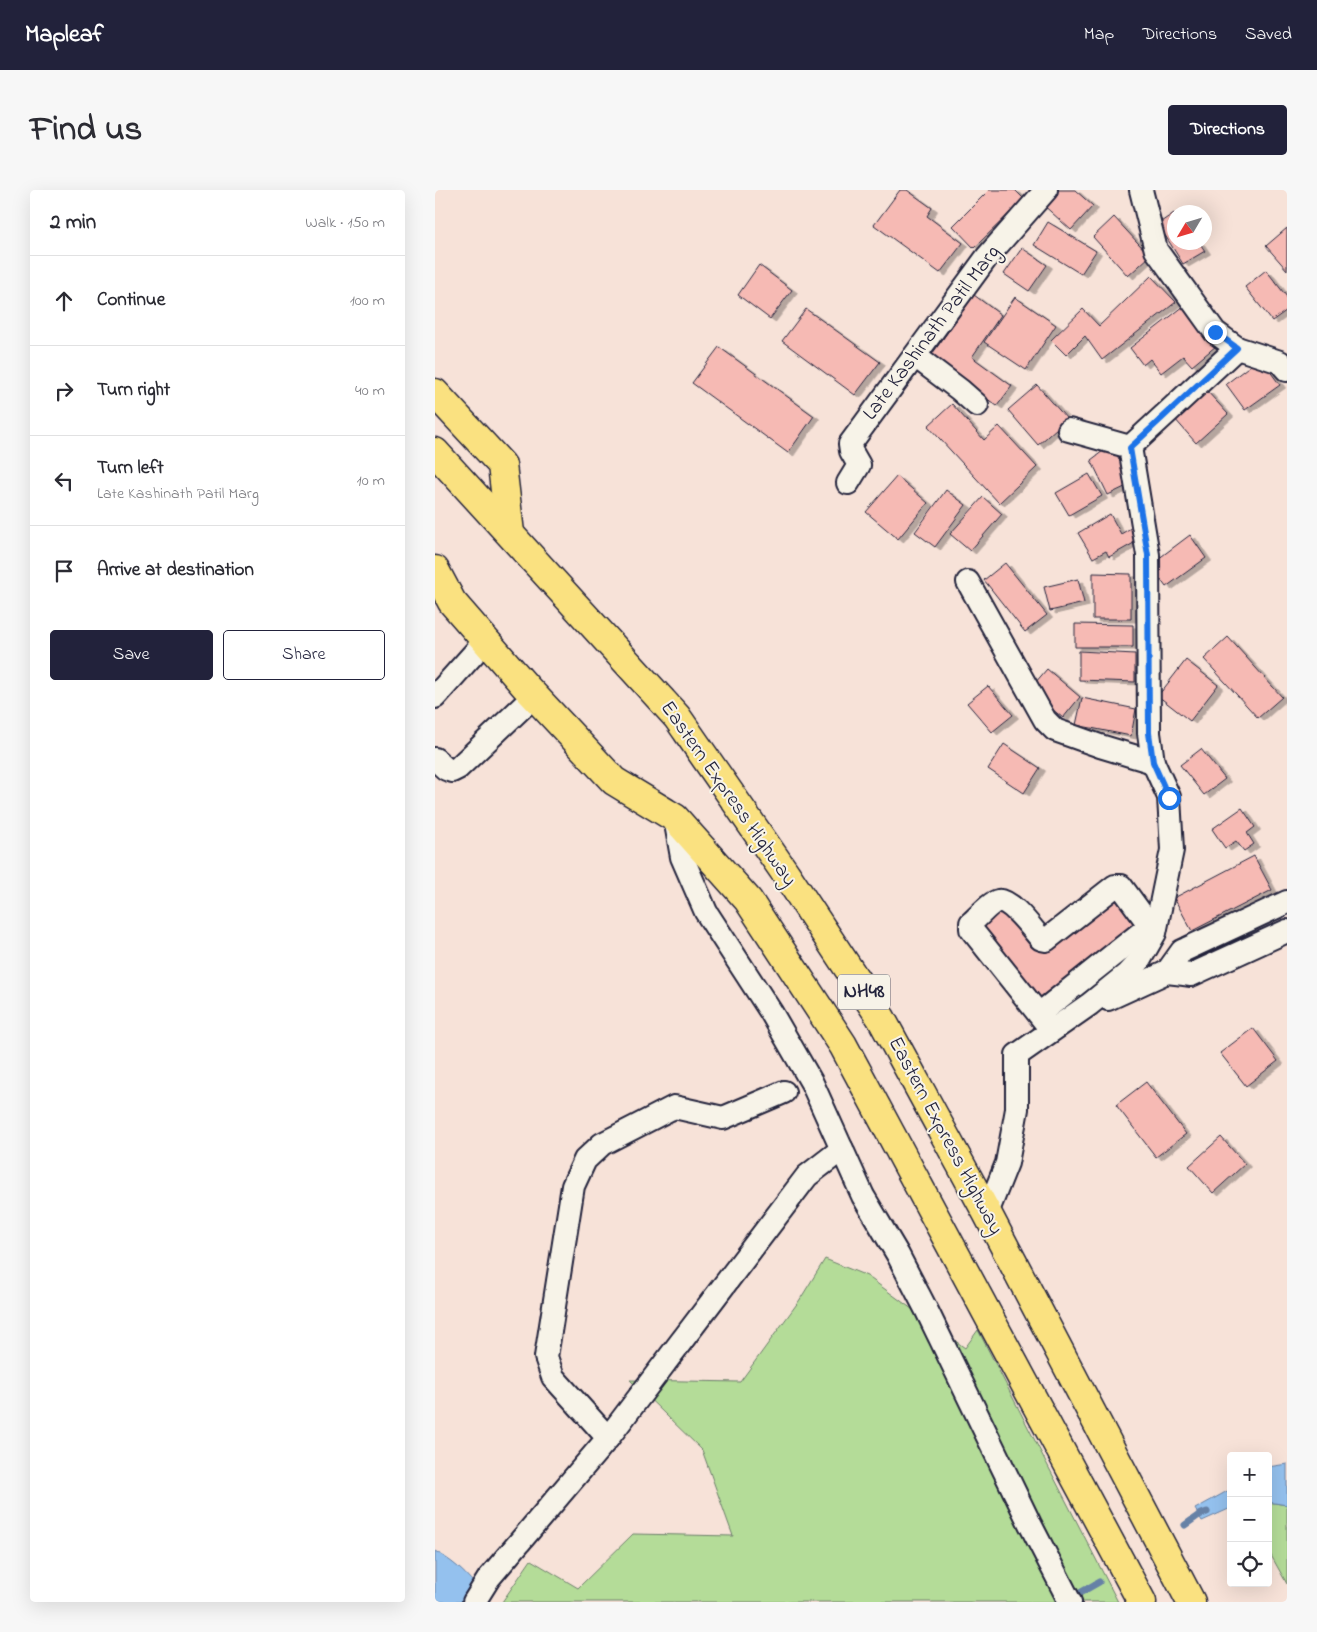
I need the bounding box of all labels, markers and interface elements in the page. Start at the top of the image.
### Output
text: Mapleaf [25,18,104,53]
text: Map [1084,22,1114,48]
text: Directions [1142,22,1217,48]
text: Saved [1245,22,1292,48]
text: Find us [30,105,142,156]
button: Directions [1168,105,1287,155]
north arrow [1167,205,1212,250]
text: 2 min [50,208,96,238]
text: Walk · 150 m [305,211,385,235]
street label: Late Kashinath Patil Marg [856,239,1010,428]
icon: ahead [50,287,78,315]
text: Continue [97,287,165,314]
text: 100 m [350,289,385,313]
route end [1204,321,1227,344]
icon: right [50,377,78,405]
text: Turn right [97,377,170,404]
text: 40 m [355,379,385,403]
text: Turn left [97,455,164,482]
icon: left [50,467,78,495]
text: 10 m [357,469,385,493]
text: Late Kashinath Patil Marg [97,482,259,506]
icon: arrive [50,557,78,585]
text: Arrive at destination [97,557,254,584]
button: Save [50,630,213,680]
button: Share [223,630,385,680]
street label: Eastern Express Highway [651,695,804,894]
route start [1158,787,1181,810]
road number: NH48 [838,974,890,1010]
street label: Eastern Express Highway [878,1031,1010,1241]
map controls [1227,1452,1272,1587]
button: + [1227,1452,1272,1497]
button: − [1227,1497,1272,1542]
button: locate [1227,1542,1272,1587]

